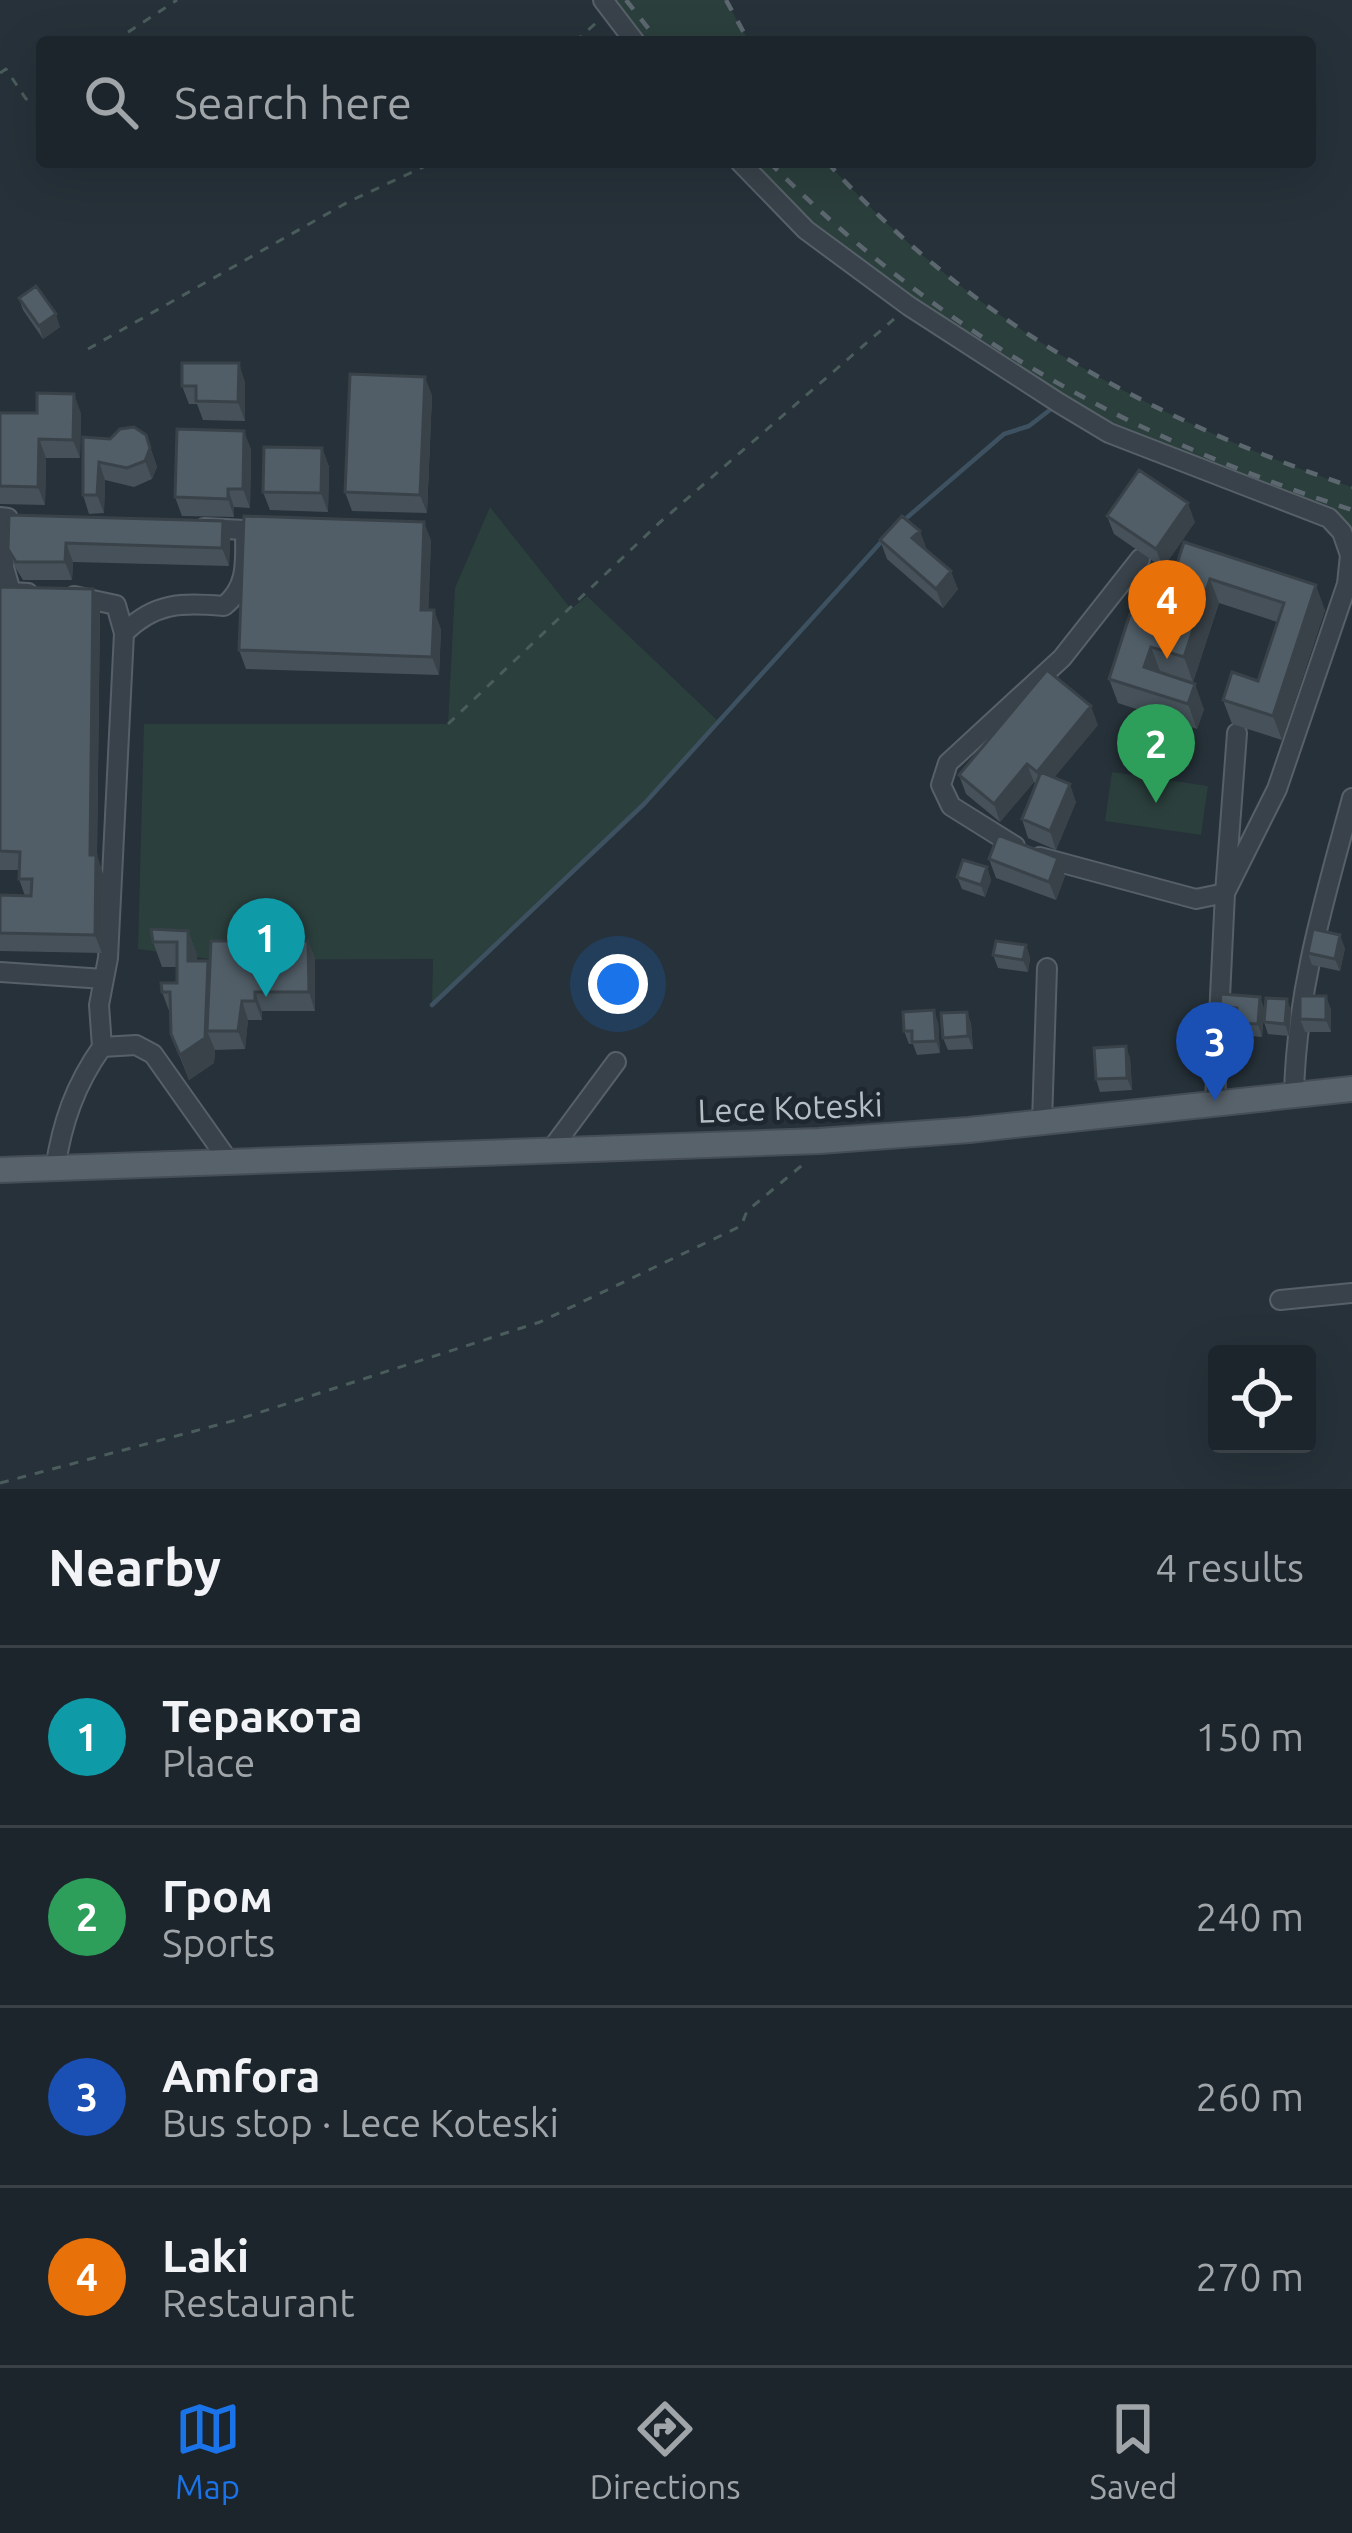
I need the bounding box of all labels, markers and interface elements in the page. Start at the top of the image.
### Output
search box [36,36,1316,168]
icon: search [78,69,144,135]
text: Search here [174,77,412,128]
pin: 4 [1128,560,1206,659]
pin: 2 [1117,704,1195,803]
pin: 1 [227,898,305,997]
your location [588,954,648,1014]
pin: 3 [1176,1002,1254,1101]
street label: Lece Koteski [697,1085,883,1129]
map controls [1208,1345,1316,1453]
button: locate [1208,1345,1316,1453]
text: Nearby [48,1538,221,1596]
text: 4 results [1155,1546,1304,1589]
text: Теракота [162,1690,363,1741]
text: 1 [76,1715,98,1758]
text: 150 m [1195,1715,1304,1758]
text: Place [162,1741,255,1784]
text: Гром [162,1870,273,1921]
text: 2 [76,1895,98,1938]
text: 240 m [1195,1895,1304,1938]
text: Sports [162,1921,275,1964]
text: Amfora [162,2050,320,2101]
text: 3 [76,2075,98,2118]
text: 260 m [1195,2075,1304,2118]
text: Bus stop · Lece Koteski [162,2101,559,2144]
text: Laki [162,2230,249,2281]
text: 4 [76,2255,98,2298]
text: 270 m [1195,2255,1304,2298]
text: Restaurant [162,2281,355,2324]
tab: Map [175,2396,241,2505]
tab: Directions [590,2396,740,2505]
tab: Saved [1090,2396,1177,2505]

